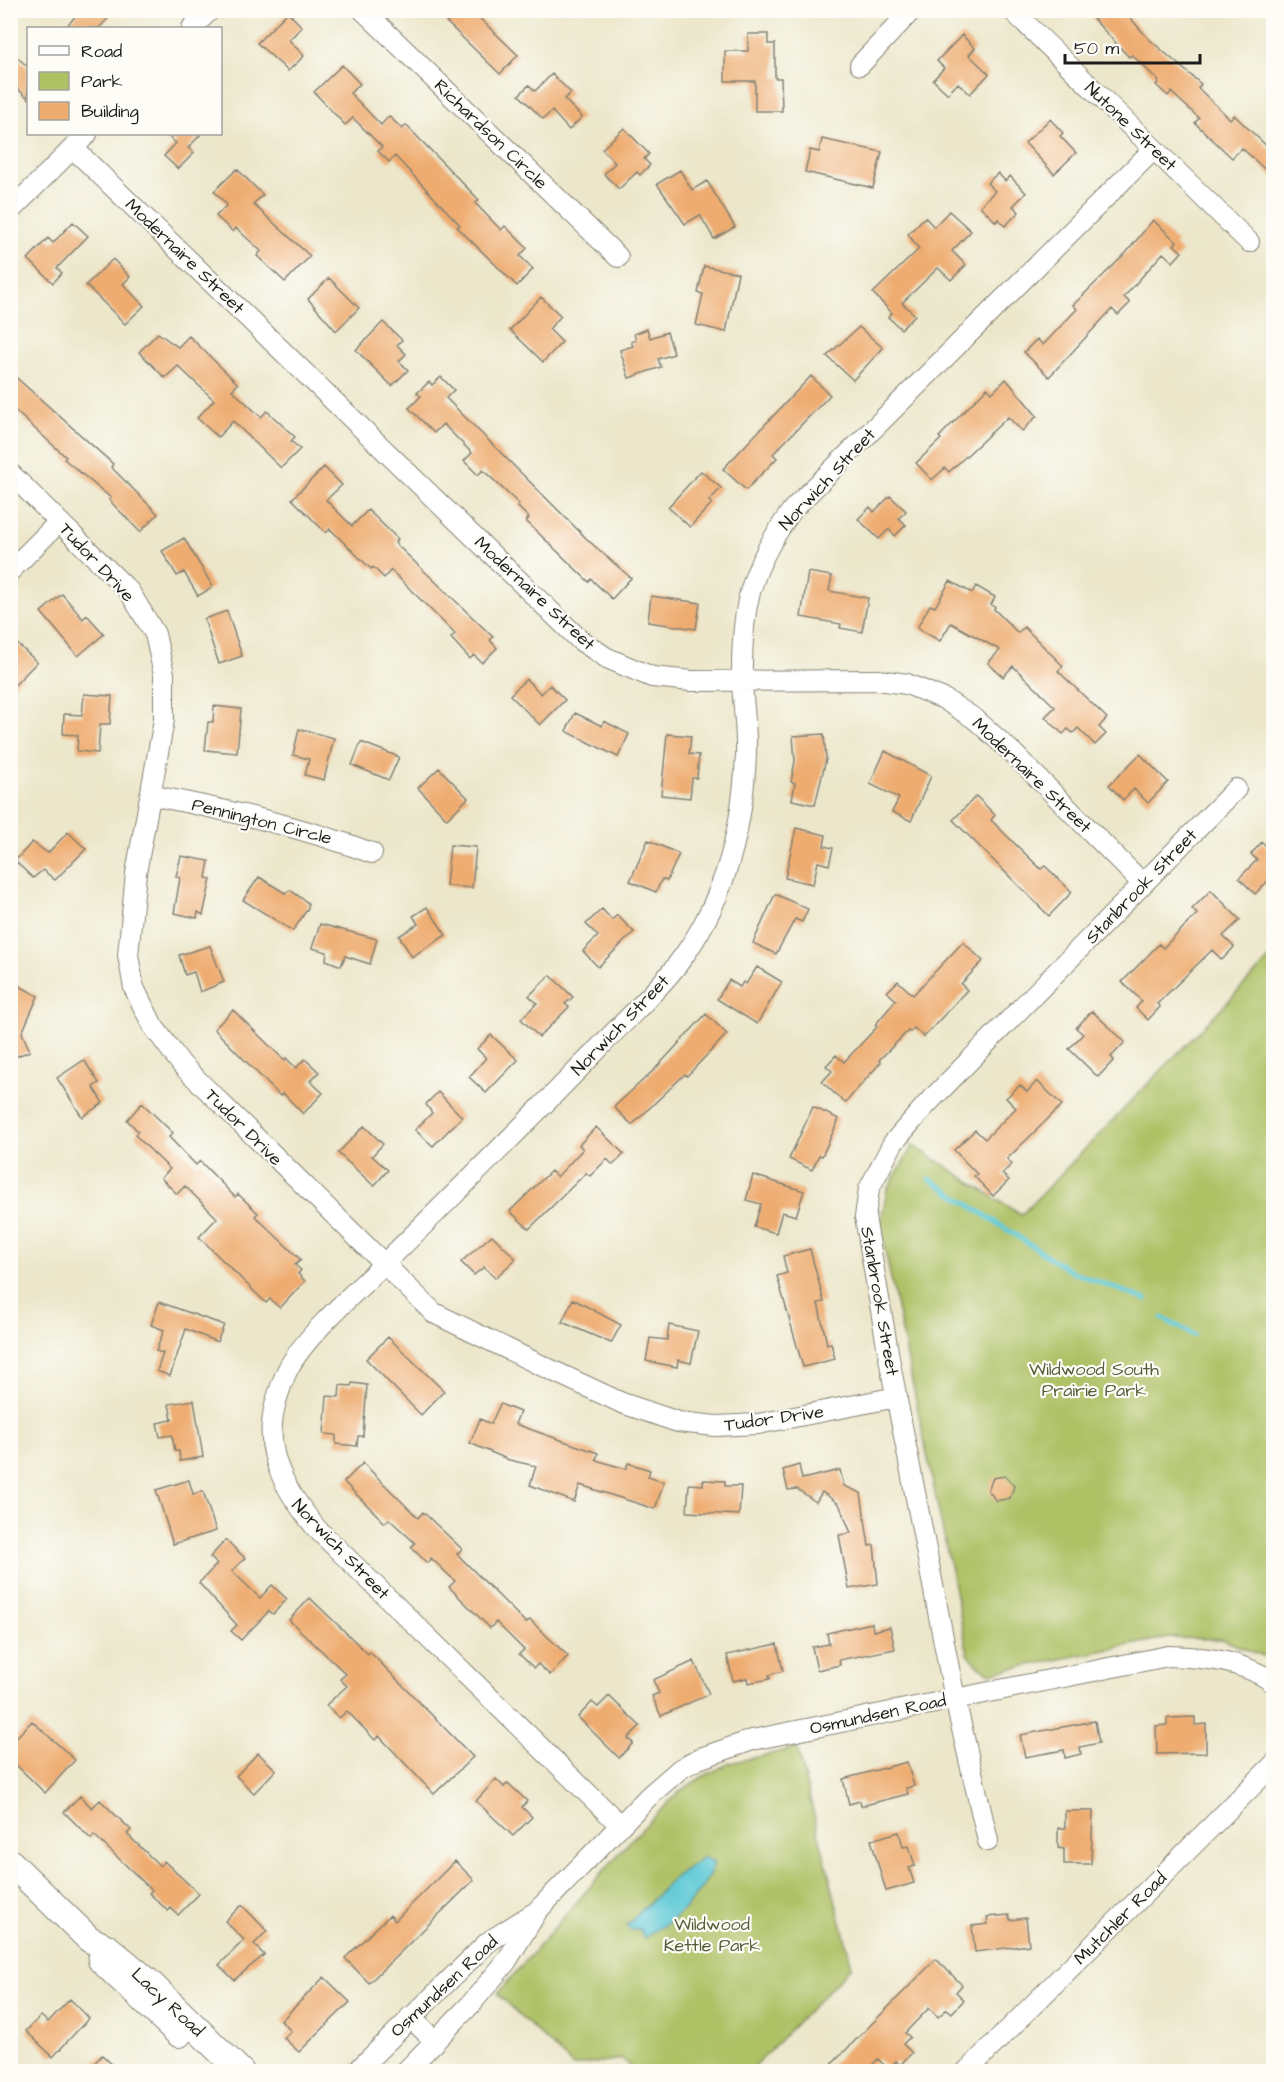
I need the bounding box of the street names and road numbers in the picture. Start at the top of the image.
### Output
street label: Richardson Circle [428,74,553,195]
street label: Nutone Street [1079,76,1183,177]
street label: Modernaire Street [119,193,250,320]
street label: Norwich Street [773,422,882,536]
street label: Tudor Drive [53,517,140,608]
street label: Modernaire Street [469,531,601,657]
street label: Modernaire Street [966,712,1097,839]
street label: Pennington Circle [189,792,335,852]
street label: Stanbrook Street [1080,823,1203,949]
street label: Norwich Street [566,969,676,1081]
street label: Tudor Drive [199,1083,288,1172]
street label: Stanbrook Street [854,1225,905,1378]
street label: Tudor Drive [723,1399,826,1438]
street label: Norwich Street [286,1493,396,1606]
street label: Osmundsen Road [808,1688,949,1741]
street label: Mutchler Road [1068,1866,1173,1971]
street label: Osmundsen Road [385,1930,504,2043]
street label: Lacy Road [125,1962,210,2043]

